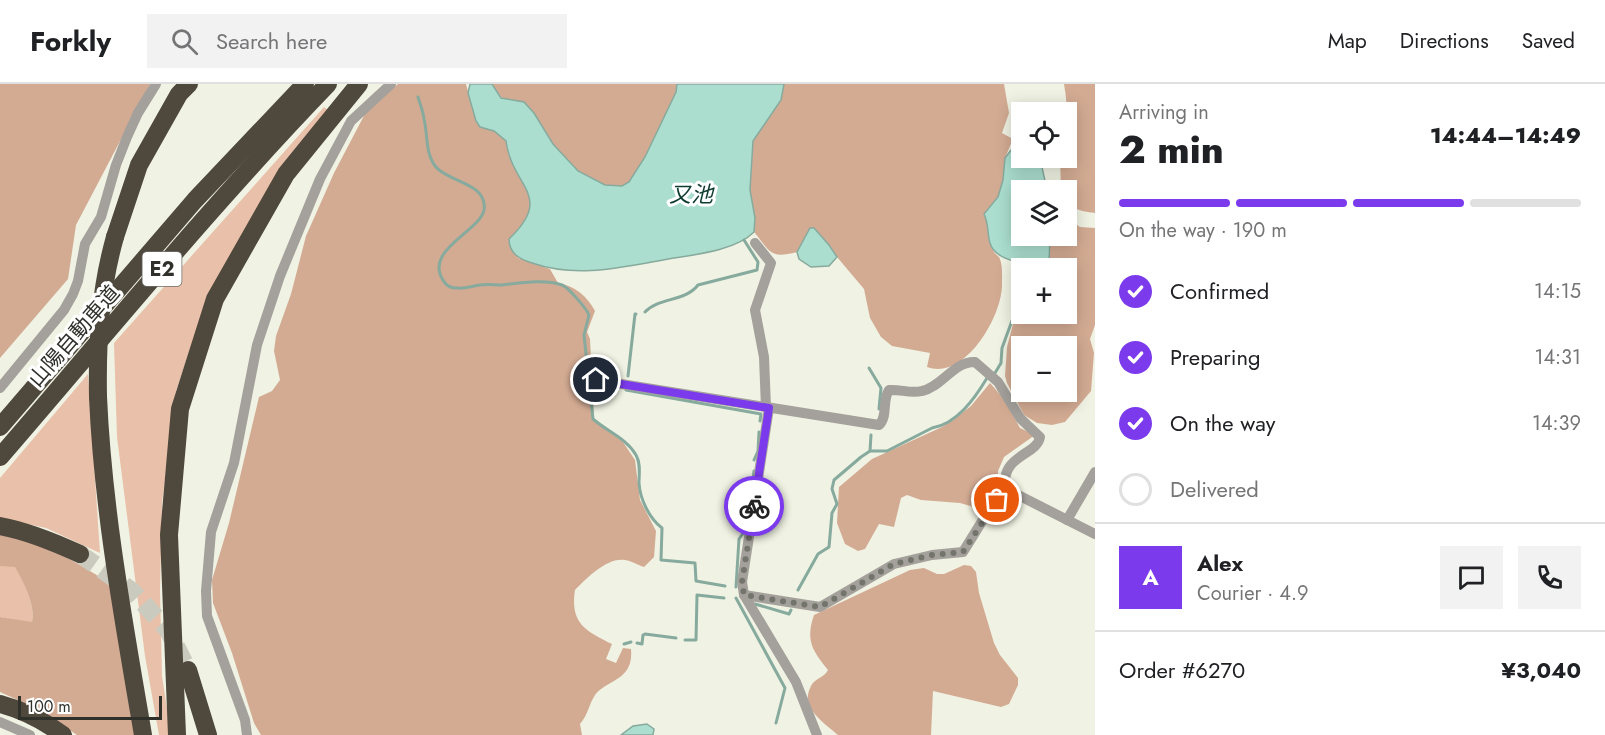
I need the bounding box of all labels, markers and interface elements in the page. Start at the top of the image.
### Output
search box [147,14,567,68]
text: Forkly [30,21,111,62]
icon: search [168,25,201,58]
text: Search here [216,25,327,57]
text: Map [1328,26,1367,56]
text: Directions [1400,26,1489,56]
text: Saved [1522,26,1575,56]
text: Arriving in [1119,98,1209,127]
map controls [1011,102,1077,402]
button: locate [1011,102,1077,168]
text: 14:44–14:49 [1430,119,1581,151]
text: 2 min [1119,121,1224,178]
water label: 又池 [669,178,715,210]
button: layers [1011,180,1077,246]
text: On the way · 190 m [1119,216,1287,245]
road number: E2 [142,252,182,286]
button: + [1011,258,1077,324]
icon: check [1119,275,1152,308]
text: Confirmed [1170,275,1269,307]
text: 14:15 [1534,277,1581,306]
street label: 山陽自動車道 [21,279,127,393]
button: − [1011,336,1077,402]
icon: check [1119,341,1152,374]
text: Preparing [1170,341,1261,373]
text: 14:31 [1534,343,1581,372]
pin [570,354,621,405]
icon: home [579,363,612,396]
icon: check [1119,407,1152,440]
text: On the way [1170,407,1275,439]
text: 14:39 [1532,409,1581,438]
text: Delivered [1170,473,1259,505]
pin [971,474,1022,525]
courier [724,476,784,536]
icon: bag [980,483,1013,516]
icon: bike [738,490,771,523]
button: chat [1440,546,1503,609]
button: phone [1518,546,1581,609]
text: Alex [1197,547,1243,579]
text: A [1142,561,1159,593]
text: Courier · 4.9 [1197,579,1309,608]
text: Order #6270 [1119,654,1245,686]
text: ¥3,040 [1501,654,1581,686]
scale bar [18,693,162,720]
text: 100 m [27,695,71,718]

